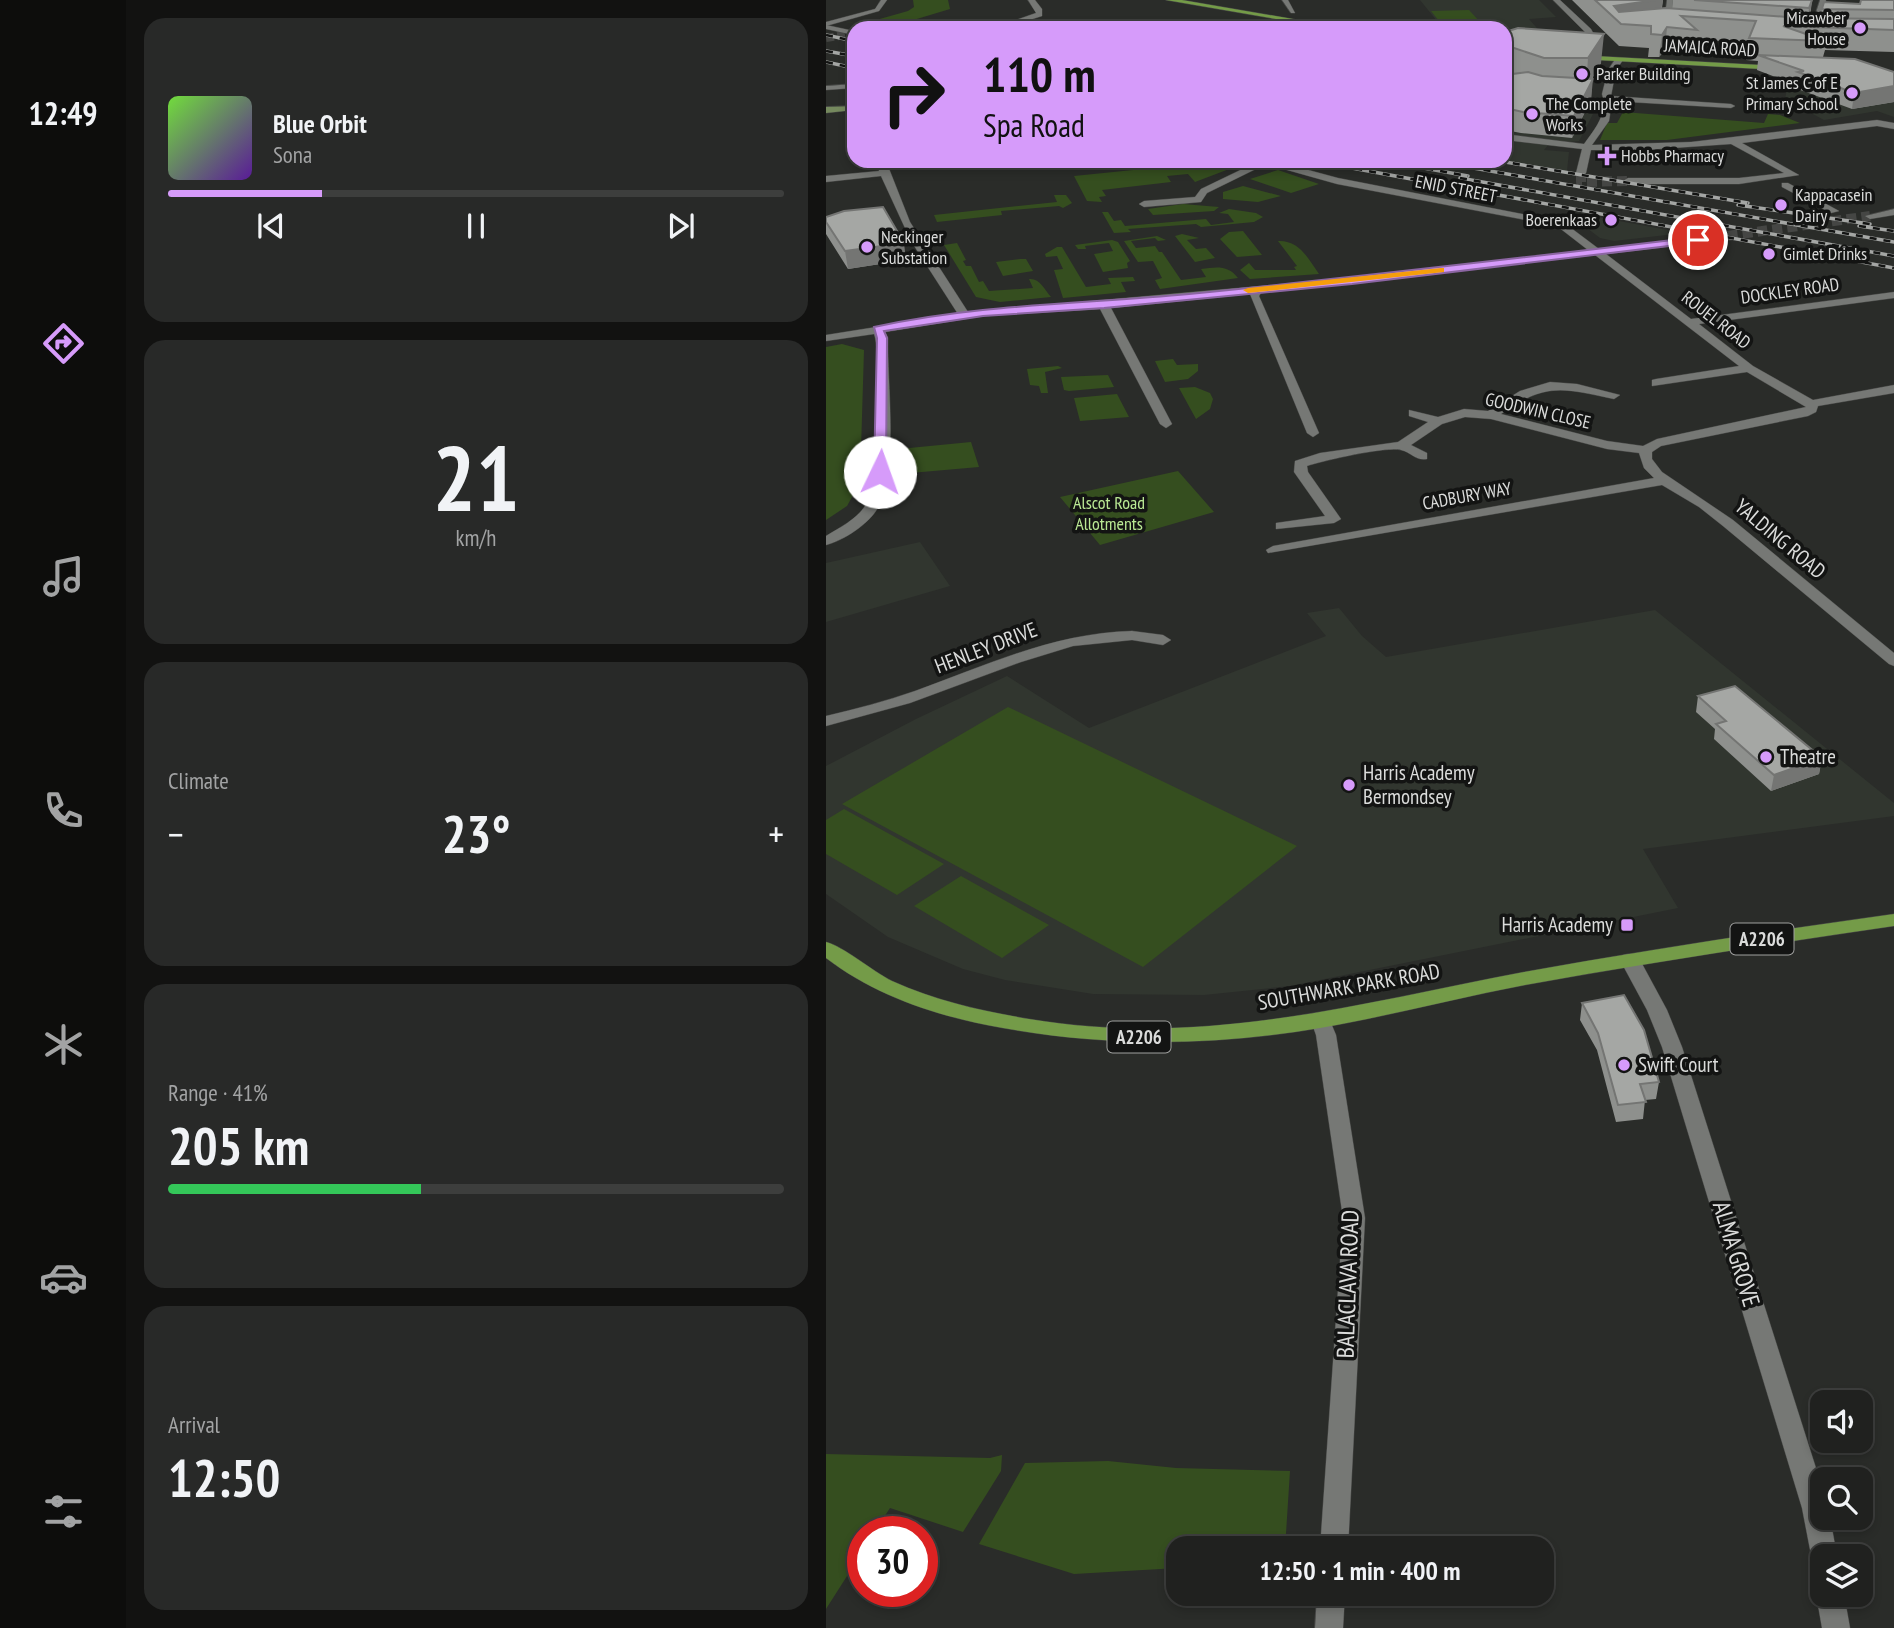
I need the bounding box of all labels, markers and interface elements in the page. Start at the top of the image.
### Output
place label: Micawber House [1786,6,1846,50]
marker: Micawber House [1852,20,1868,36]
street label: JAMAICA ROAD [1662,34,1757,61]
text: 110 m [983,42,1096,106]
icon: right [868,49,959,140]
place label: Parker Building [1596,62,1691,85]
marker: Parker Building [1574,66,1590,82]
place label: St James C of E Primary School [1746,71,1839,115]
marker: St James C of E Primary School [1844,85,1860,101]
text: 12:49 [28,92,98,134]
place label: The Complete Works [1546,92,1632,136]
text: Spa Road [983,104,1085,146]
marker: The Complete Works [1524,106,1540,122]
text: Blue Orbit [273,107,367,140]
text: Sona [273,140,312,169]
place label: Hobbs Pharmacy [1621,144,1724,167]
marker: Hobbs Pharmacy [1599,148,1615,164]
street label: ENID STREET [1413,169,1499,208]
place label: Kappacasein Dairy [1795,183,1873,227]
marker: Kappacasein Dairy [1773,197,1789,213]
icon: previous [252,207,290,245]
icon: pause [457,207,495,245]
icon: next [662,207,700,245]
place label: Boerenkaas [1526,208,1597,231]
pin [1668,210,1728,270]
marker: Boerenkaas [1603,212,1619,228]
icon: arrive [1679,221,1717,259]
place label: Neckinger Substation [881,225,947,269]
marker: Neckinger Substation [859,239,875,255]
place label: Gimlet Drinks [1783,242,1867,265]
marker: Gimlet Drinks [1761,246,1777,262]
street label: DOCKLEY ROAD [1739,272,1841,309]
street label: ROUEL ROAD [1677,285,1755,354]
icon: directions [39,319,88,368]
street label: GOODWIN CLOSE [1483,387,1593,434]
text: 21 [433,418,520,536]
position arrow [843,435,917,509]
street label: CADBURY WAY [1421,476,1514,515]
park label: Alscot Road Allotments [1073,491,1145,535]
street label: YALDING ROAD [1729,493,1831,584]
text: km/h [456,523,496,552]
icon: music [39,552,88,601]
street label: HENLEY DRIVE [931,616,1041,679]
place label: Theatre [1780,743,1836,770]
marker: Theatre [1758,749,1774,765]
place label: Harris Academy Bermondsey [1363,759,1475,810]
text: Climate [168,766,229,795]
marker: Harris Academy Bermondsey [1341,777,1357,793]
icon: phone [39,786,88,835]
text: 23° [442,800,510,867]
text: − [168,809,184,858]
text: + [768,809,784,858]
place label: Harris Academy [1501,911,1613,938]
marker: Harris Academy [1619,917,1635,933]
road number: A2206 [1730,923,1794,954]
street label: SOUTHWARK PARK ROAD [1256,957,1442,1016]
icon: climate [39,1020,88,1069]
road number: A2206 [1108,1021,1170,1052]
place label: Swift Court [1638,1051,1719,1078]
marker: Swift Court [1616,1057,1632,1073]
text: Range · 41% [168,1078,268,1107]
text: 205 km [168,1112,309,1179]
street label: ALMA GROVE [1706,1197,1767,1310]
street label: BALACLAVA ROAD [1329,1209,1366,1359]
icon: car [39,1253,88,1302]
map controls [1810,1390,1873,1607]
button: sound [1810,1390,1873,1453]
text: Arrival [168,1410,220,1439]
text: 12:50 [168,1444,280,1511]
button: search [1810,1467,1873,1530]
icon: filters [39,1487,88,1536]
speed limit sign: 30 [847,1516,938,1607]
button: layers [1810,1544,1873,1607]
text: 12:50 · 1 min · 400 m [1260,1554,1460,1587]

